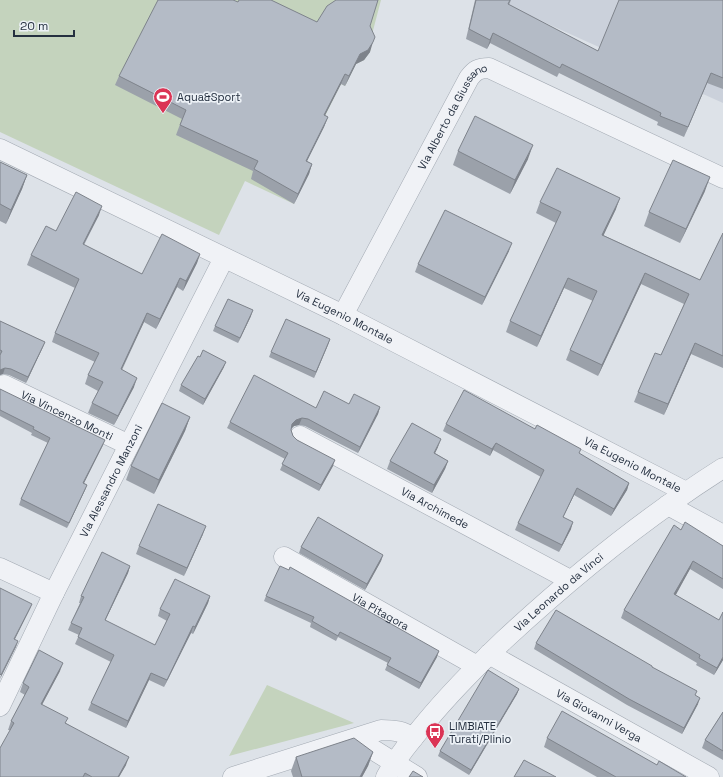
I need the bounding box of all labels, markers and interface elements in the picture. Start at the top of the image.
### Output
scale bar [14,12,74,38]
text: 20 m [20,18,48,34]
street label: Via Alberto da Giussano [415,61,488,172]
sports icon: Aqua&Sport [152,86,174,114]
place label: Aqua&Sport [177,90,241,104]
street label: Via Eugenio Montale [293,286,396,347]
street label: Via Vincenzo Monti [19,387,116,443]
street label: Via Alessandro Manzoni [77,422,145,539]
street label: Via Eugenio Montale [582,434,684,495]
street label: Via Archimede [399,484,471,532]
street label: Via Leonardo da Vinci [511,550,606,634]
street label: Via Pitagora [350,590,412,634]
street label: Via Giovanni Verga [553,686,645,745]
place label: LIMBIATE Turati/Plinio [449,719,512,746]
bus stop icon: LIMBIATE Turati/Plinio [424,721,446,749]

